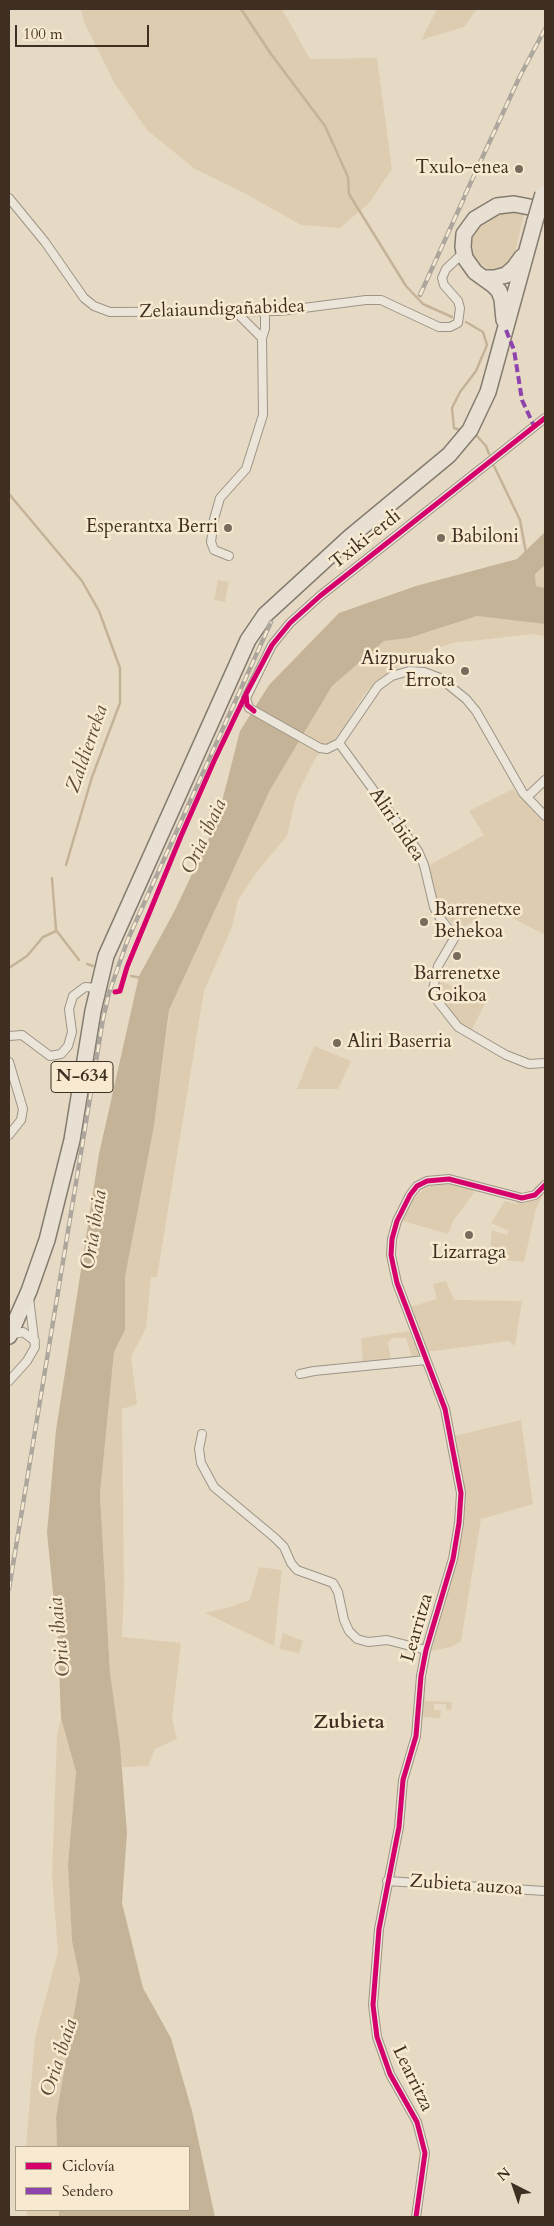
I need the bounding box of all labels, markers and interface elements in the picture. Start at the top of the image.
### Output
scale bar [18,15,151,47]
text: 100 m [23,24,63,44]
place label: Txulo-enea [415,158,509,180]
marker: Txulo-enea [513,163,525,175]
street label: Zelaiaundigañabidea [139,296,305,324]
street label: Txiki-erdi [326,505,406,575]
place label: Esperantxa Berri [86,517,218,539]
marker: Esperantxa Berri [222,522,234,534]
place label: Babiloni [451,527,519,549]
marker: Babiloni [435,532,447,544]
place label: Aizpuruako Errota [361,649,455,693]
marker: Aizpuruako Errota [459,665,471,677]
water label: Zaldierreka [62,702,114,796]
street label: Aliri bidea [363,784,429,866]
water label: Oria ibaia [177,796,233,878]
place label: Barrenetxe Behekoa [434,900,521,944]
marker: Barrenetxe Behekoa [418,916,430,928]
marker: Barrenetxe Goikoa [451,950,463,962]
place label: Barrenetxe Goikoa [413,964,501,1008]
place label: Aliri Baserria [347,1032,452,1054]
marker: Aliri Baserria [331,1037,343,1049]
road number: N-634 [51,1062,113,1092]
water label: Oria ibaia [77,1189,113,1271]
marker: Lizarraga [463,1229,475,1241]
place label: Lizarraga [432,1243,506,1265]
street label: Learritza [397,1591,439,1665]
water label: Oria ibaia [45,1596,77,1678]
district label: Zubieta [313,1711,385,1735]
street label: Zubieta auzoa [409,1871,523,1901]
water label: Oria ibaia [36,2016,84,2100]
street label: Learritza [386,2042,438,2116]
legend [15,2146,190,2211]
text: Ciclovía [62,2156,115,2176]
north arrow [489,2161,539,2211]
text: N [493,2163,515,2185]
text: Sendero [62,2181,113,2201]

